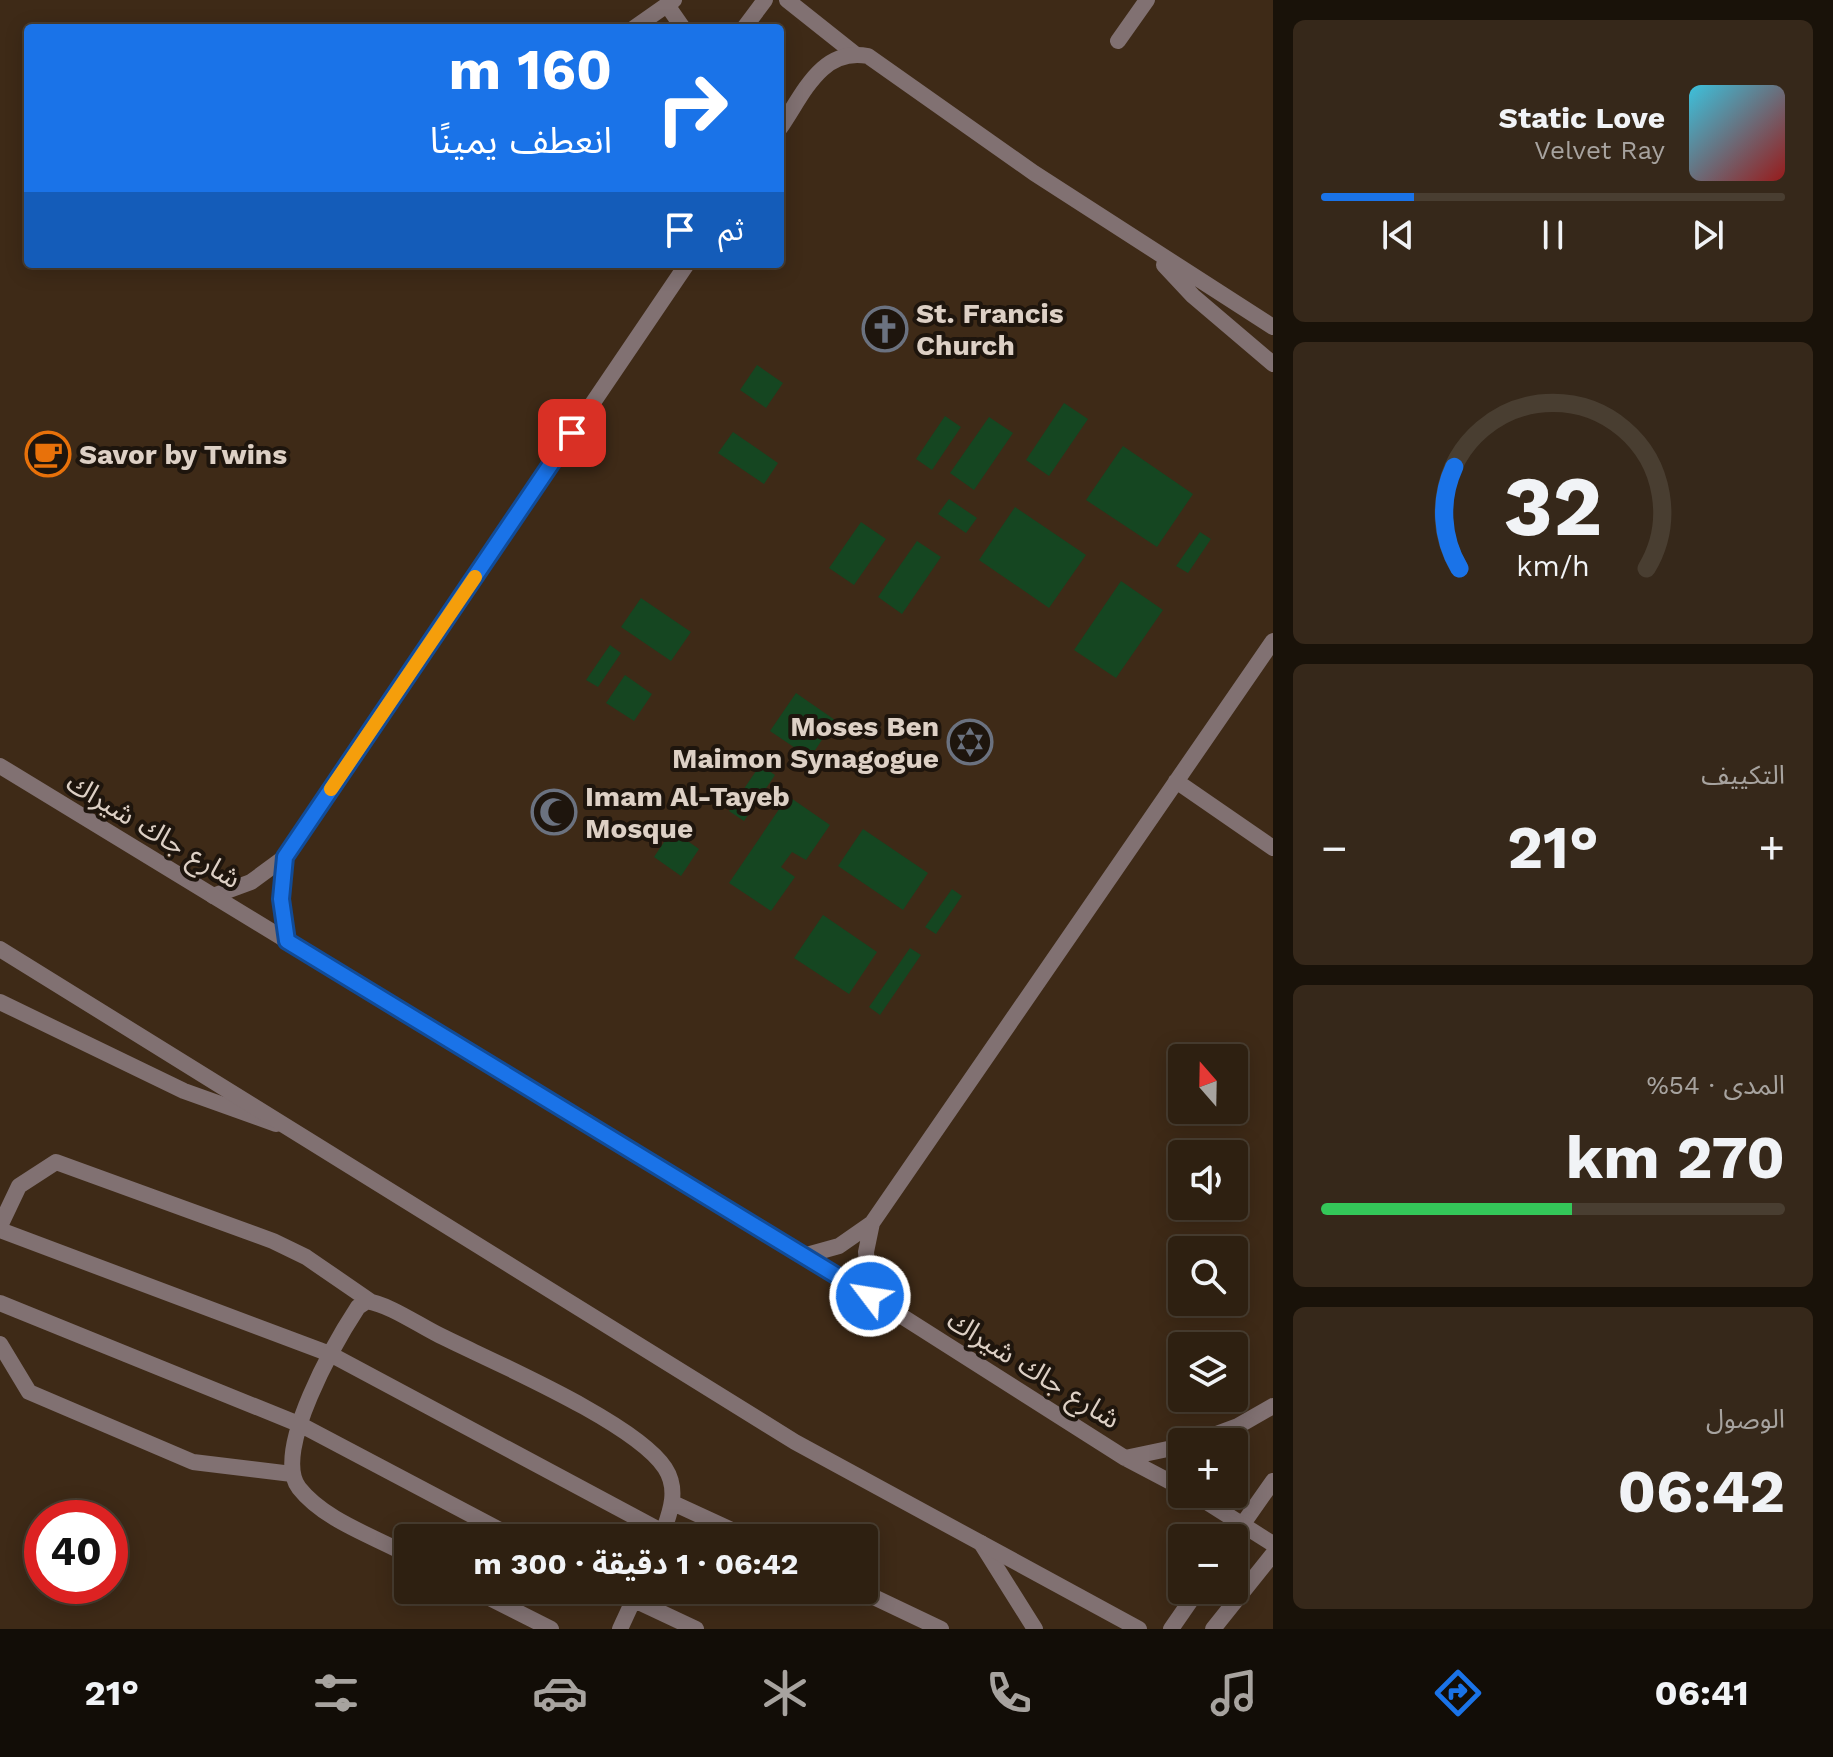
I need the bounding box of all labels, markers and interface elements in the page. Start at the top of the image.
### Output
text: 160 m [449,37,612,103]
icon: right [640,56,744,160]
text: Static Love [1499,100,1665,135]
text: انعطف يمينًا [430,120,612,162]
text: Velvet Ray [1534,135,1665,165]
icon: arrive [658,208,702,252]
text: ثم [718,212,744,247]
icon: previous [1376,213,1420,257]
icon: pause [1531,213,1575,257]
icon: next [1686,213,1730,257]
place label: St. Francis Church [916,297,1064,362]
church icon: St. Francis Church [861,305,909,353]
pin [538,399,606,467]
icon: arrive [550,411,594,455]
cafe icon: Savor by Twins [24,430,72,478]
place label: Savor by Twins [79,438,287,471]
text: 32 [1504,457,1602,554]
text: km/h [1516,549,1590,583]
place label: Moses Ben Maimon Synagogue [672,710,939,775]
synagogue icon: Moses Ben Maimon Synagogue [946,718,994,766]
text: التكييف [1701,760,1785,790]
street label: شارع جاك شيراك [59,766,247,899]
place label: Imam Al-Tayeb Mosque [585,780,790,845]
mosque icon: Imam Al-Tayeb Mosque [530,788,578,836]
text: 21° [1507,812,1599,883]
text: − [1321,822,1348,874]
text: + [1758,822,1785,874]
north arrow [1168,1044,1248,1124]
map controls [1168,1044,1248,1604]
text: المدى · 54% [1647,1070,1785,1100]
text: 270 km [1566,1122,1785,1193]
button: sound [1168,1140,1248,1220]
button: search [1168,1236,1248,1316]
position arrow [828,1254,912,1338]
street label: شارع جاك شيراك [939,1303,1126,1439]
button: layers [1168,1332,1248,1412]
text: الوصول [1706,1404,1785,1434]
button: + [1168,1428,1248,1508]
text: 06:42 [1617,1456,1785,1527]
speed limit sign: 40 [24,1500,128,1604]
button: − [1168,1524,1248,1604]
text: 06:42 · 1 دقيقة · 300 m [474,1546,798,1581]
icon: filters [308,1665,364,1721]
icon: car [532,1665,588,1721]
icon: climate [757,1665,813,1721]
icon: phone [981,1665,1037,1721]
icon: music [1206,1665,1262,1721]
icon: directions [1430,1665,1486,1721]
text: 21° [84,1672,139,1714]
text: 06:41 [1655,1672,1749,1714]

